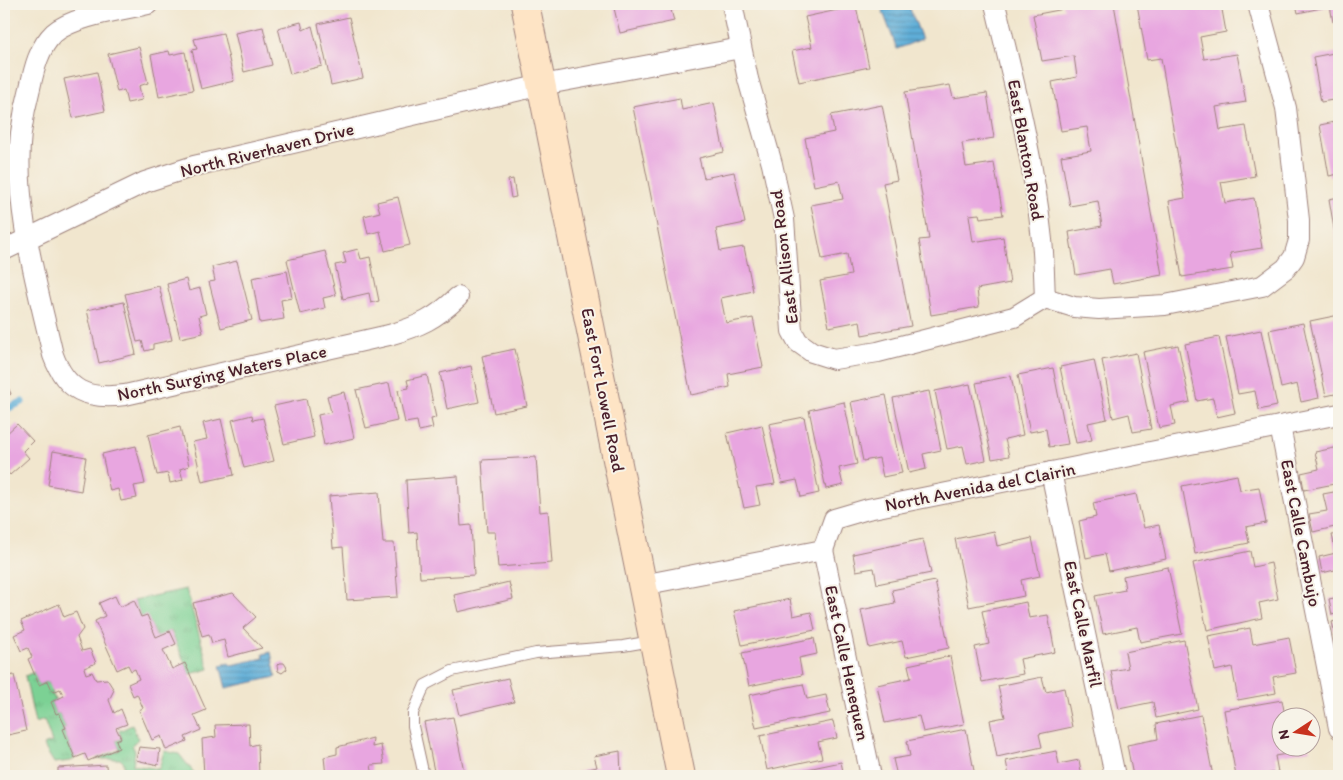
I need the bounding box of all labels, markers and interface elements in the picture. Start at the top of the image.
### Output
street label: East Blanton Road [1003,78,1049,222]
street label: North Riverhaven Drive [178,118,356,182]
street label: East Allison Road [765,189,803,325]
street label: East Fort Lowell Road [576,306,630,474]
street label: North Surging Waters Place [115,340,329,406]
street label: East Calle Cambujo [1276,457,1326,609]
street label: North Avenida del Clairin [883,458,1077,516]
street label: East Calle Marfil [1059,559,1107,689]
street label: East Calle Henequen [820,583,874,743]
north arrow [1270,708,1320,758]
text: N [1274,728,1293,741]

